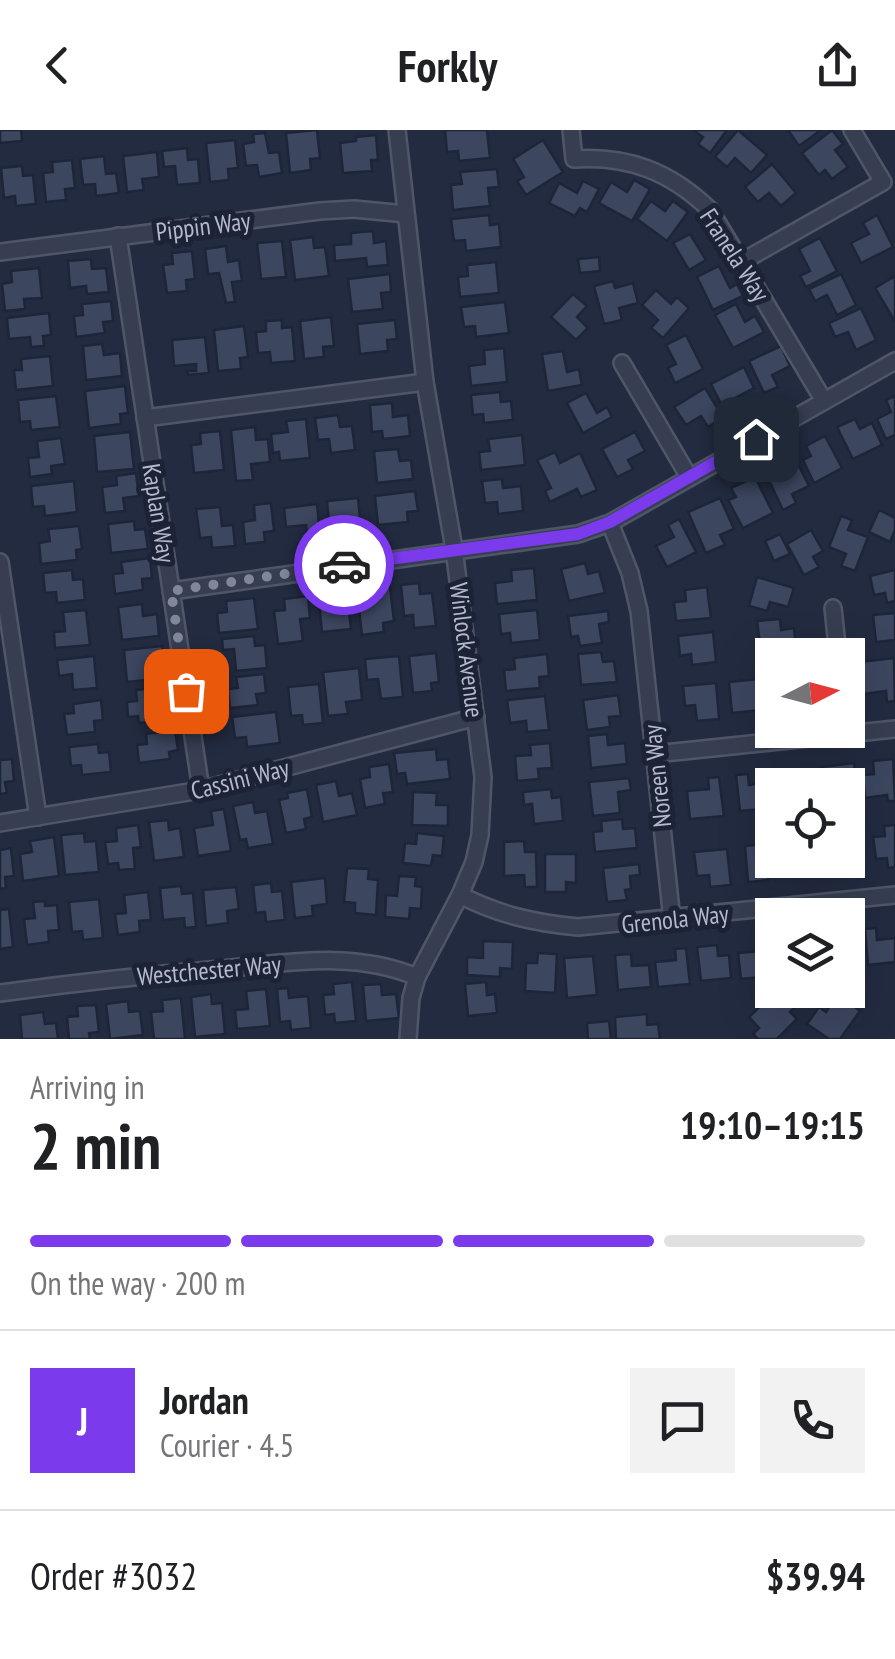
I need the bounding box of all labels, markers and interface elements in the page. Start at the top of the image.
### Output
text: Forkly [398,36,497,94]
icon: back [30,38,85,93]
icon: share [810,38,865,93]
street label: Franela Way [693,202,777,308]
street label: Pippin Way [154,204,253,248]
pin [714,397,799,482]
icon: home [729,412,784,467]
street label: Kaplan Way [135,461,183,565]
courier [294,515,394,615]
icon: car [317,538,372,593]
street label: Winlock Avenue [443,581,491,719]
north arrow [755,638,865,748]
map controls [755,638,865,1008]
pin [144,649,229,734]
icon: bag [159,664,214,719]
street label: Noreen Way [636,723,678,829]
street label: Cassini Way [188,751,293,807]
button: locate [755,768,865,878]
street label: Grenola Way [620,897,731,941]
button: layers [755,898,865,1008]
street label: Westchester Way [136,948,283,992]
text: Arriving in [30,1066,145,1108]
text: 19:10–19:15 [680,1100,865,1149]
text: 2 min [30,1103,161,1187]
text: On the way · 200 m [30,1262,245,1304]
button: chat [630,1368,735,1473]
button: phone [760,1368,865,1473]
text: Jordan [160,1375,249,1424]
text: J [77,1396,88,1445]
text: Courier · 4.5 [160,1424,294,1466]
text: Order #3032 [30,1551,197,1600]
text: $39.94 [766,1551,865,1600]

